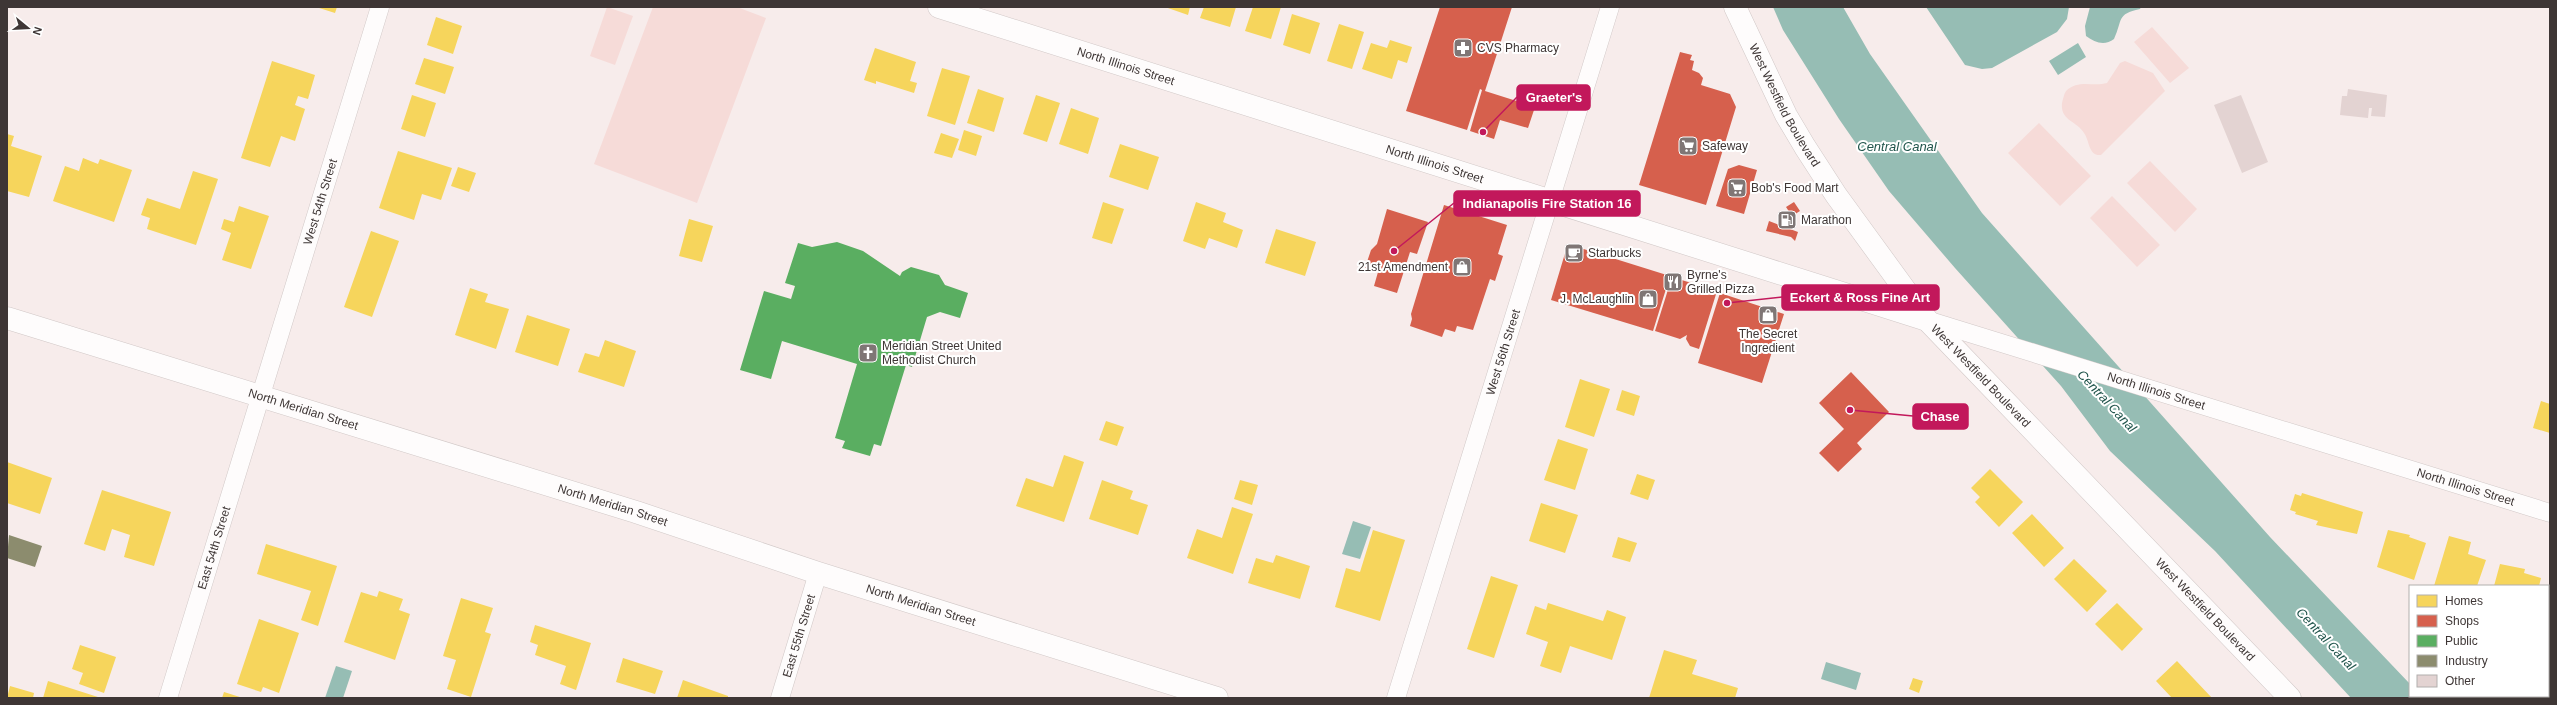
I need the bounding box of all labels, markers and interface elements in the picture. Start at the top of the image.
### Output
north arrow [8,8,48,48]
text: N [31,25,44,37]
pharmacy icon: CVS Pharmacy [1452,37,1474,59]
place label: CVS Pharmacy [1477,41,1559,55]
street label: West Westfield Boulevard [1746,41,1823,169]
street label: North Illinois Street [1075,44,1177,88]
callout: Graeter's [1517,85,1590,110]
text: Graeter's [1526,90,1582,105]
supermarket icon: Safeway [1677,135,1699,157]
place label: Safeway [1702,139,1748,153]
water label: Central Canal [1857,139,1938,154]
street label: North Illinois Street [1384,142,1486,186]
street label: West 54th Street [300,156,340,247]
supermarket icon: Bob's Food Mart [1726,177,1748,199]
place label: Bob's Food Mart [1751,181,1839,195]
callout: Indianapolis Fire Station 16 [1454,191,1640,216]
text: Indianapolis Fire Station 16 [1462,196,1632,211]
fuel station icon: Marathon [1776,209,1798,231]
place label: Marathon [1801,213,1852,227]
cafe icon: Starbucks [1563,242,1585,264]
place label: Starbucks [1588,246,1641,260]
shop icon: 21st Amendment [1451,256,1473,278]
place label: 21st Amendment [1358,260,1449,274]
place label: Byrne's Grilled Pizza [1687,268,1755,296]
restaurant icon: Byrne's Grilled Pizza [1662,271,1684,293]
callout: Eckert & Ross Fine Art [1782,285,1939,310]
shop icon: J. McLaughlin [1637,288,1659,310]
text: Eckert & Ross Fine Art [1790,290,1931,305]
place label: J. McLaughlin [1560,292,1634,306]
shop icon: The Secret Ingredient [1757,304,1779,326]
street label: West 56th Street [1483,307,1523,397]
street label: West Westfield Boulevard [1928,322,2033,430]
place label: The Secret Ingredient [1739,327,1798,355]
place label: Meridian Street United Methodist Church [882,339,1001,367]
church icon: Meridian Street United Methodist Church [857,342,879,364]
water label: Central Canal [2074,367,2140,436]
street label: North Illinois Street [2106,369,2207,413]
street label: North Meridian Street [247,386,361,433]
callout: Chase [1913,404,1968,429]
text: Chase [1920,409,1960,424]
street label: North Illinois Street [2415,465,2517,509]
street label: North Meridian Street [556,481,670,529]
street label: East 54th Street [195,504,234,591]
street label: West Westfield Boulevard [2153,555,2258,664]
street label: North Meridian Street [864,581,978,629]
legend [2409,585,2549,697]
street label: East 55th Street [780,592,818,679]
text: Homes [2445,594,2483,608]
water label: Central Canal [2293,605,2359,674]
text: Shops [2445,614,2479,628]
text: Public [2445,634,2478,648]
text: Industry [2445,654,2488,668]
text: Other [2445,674,2475,688]

